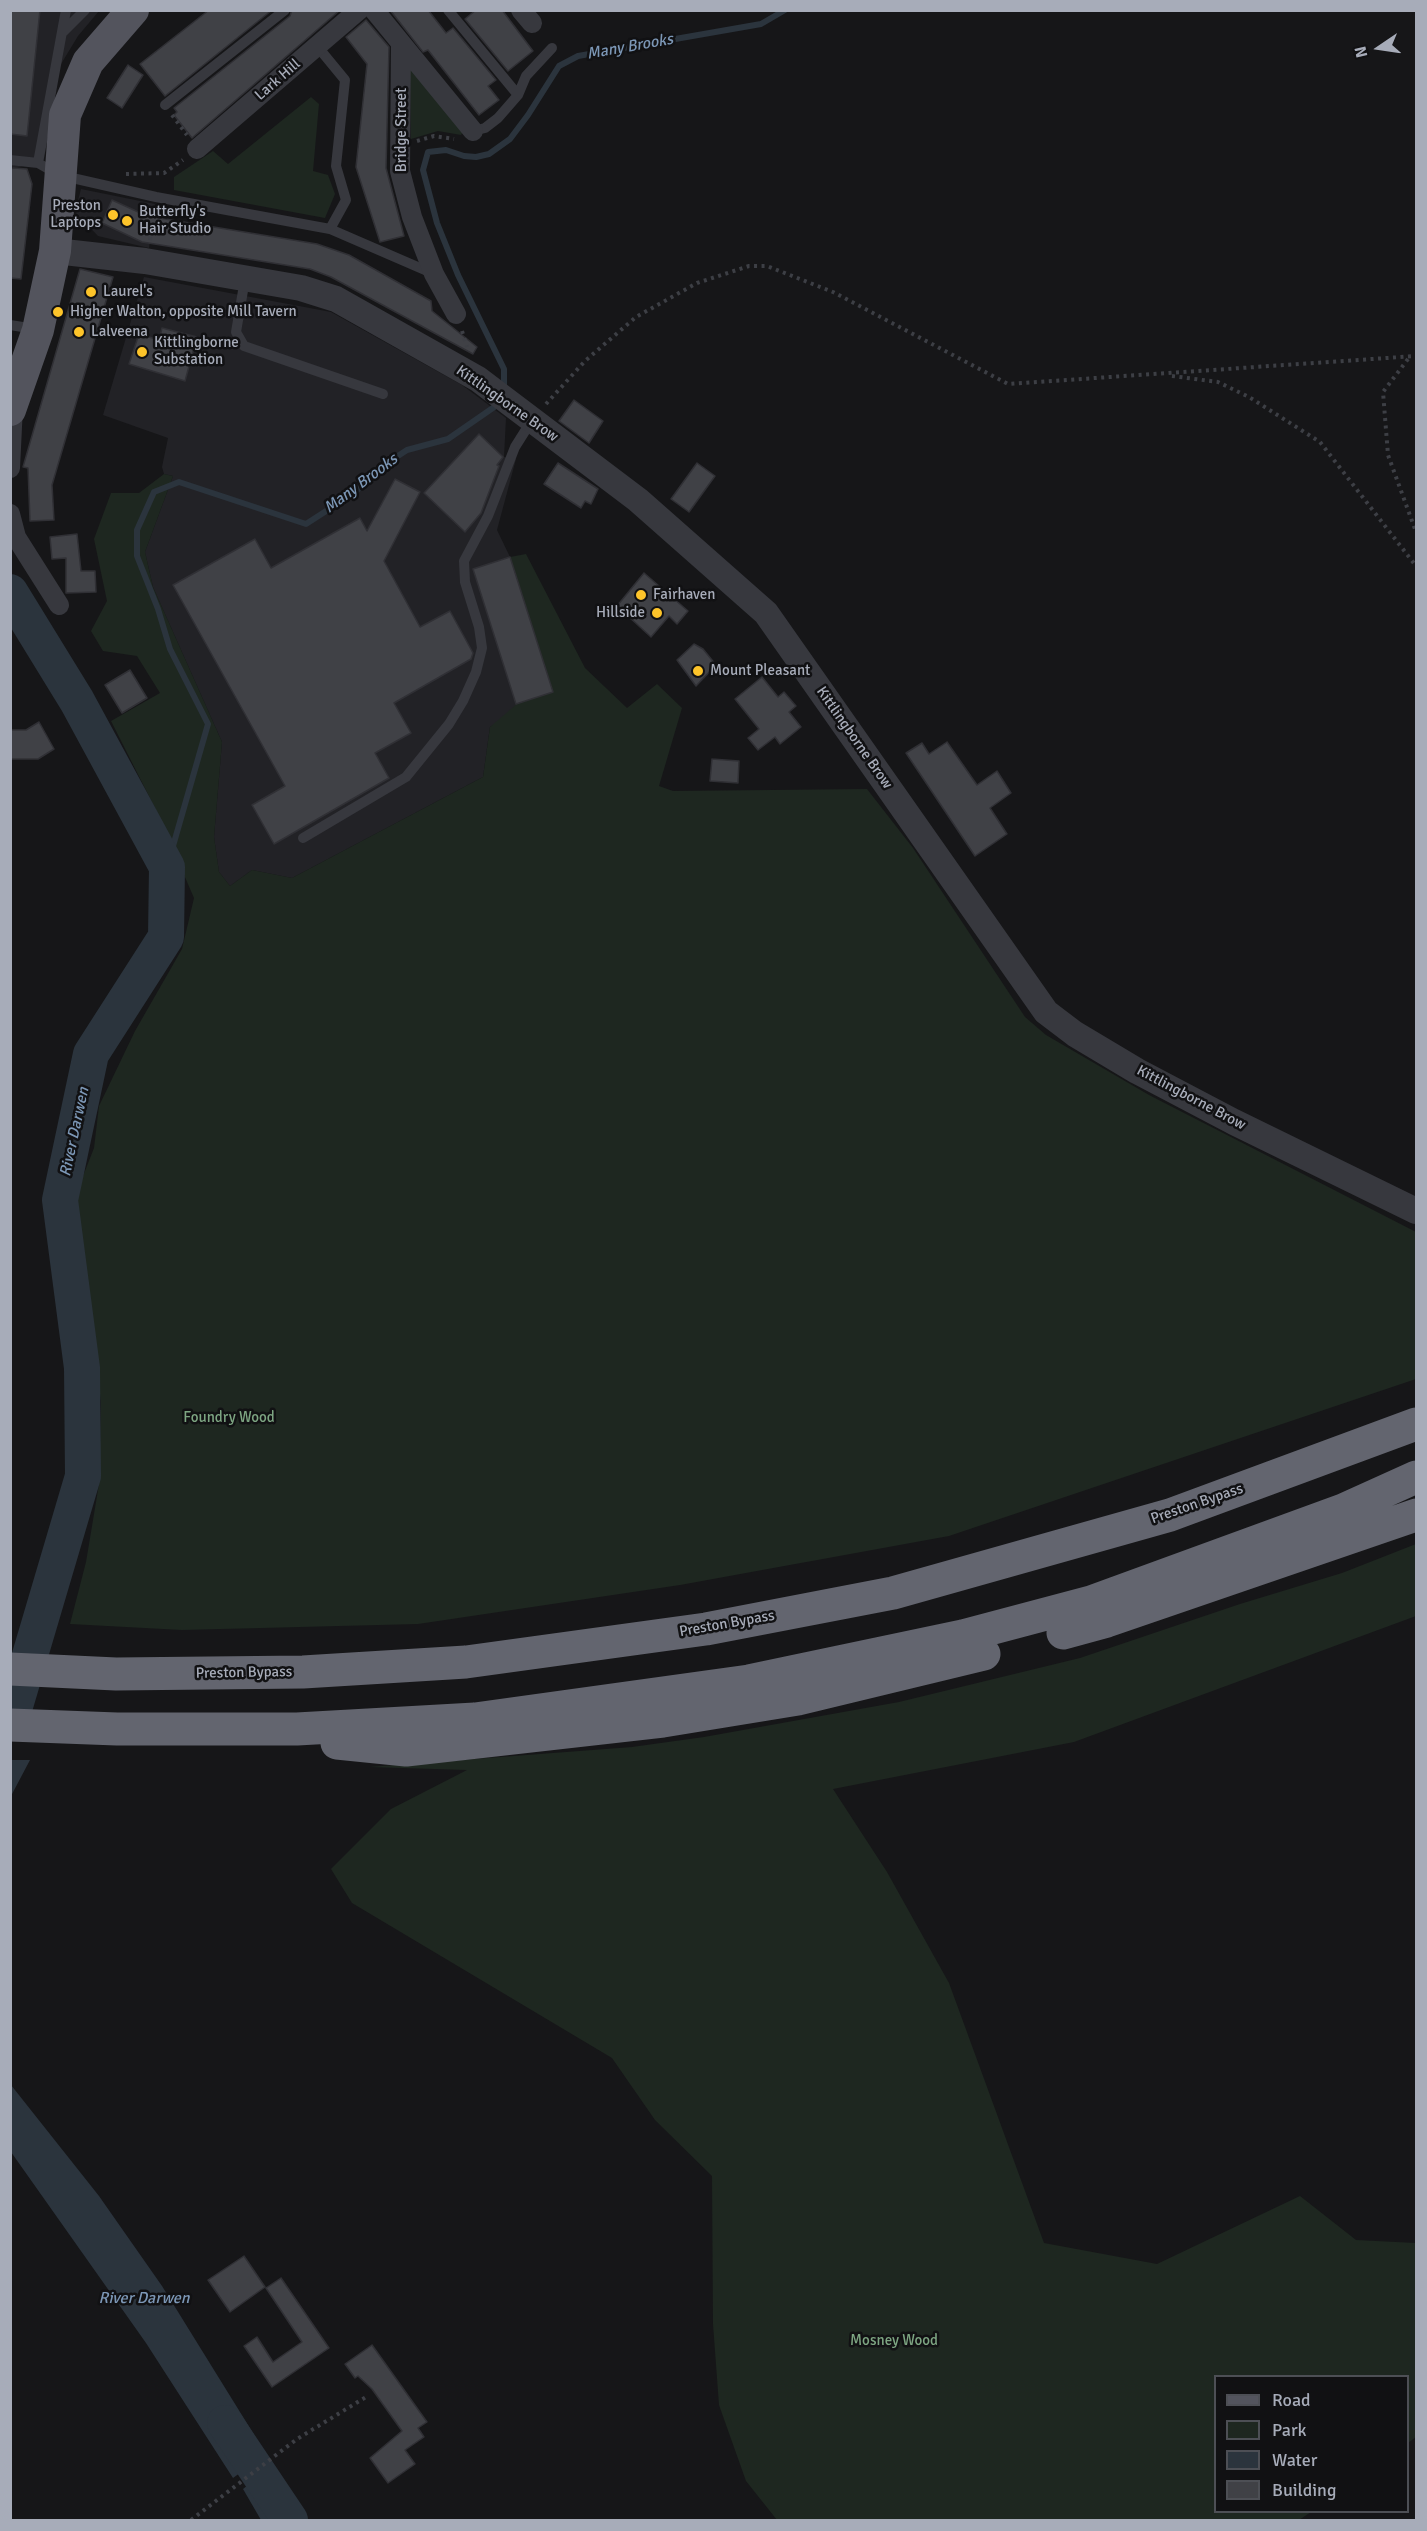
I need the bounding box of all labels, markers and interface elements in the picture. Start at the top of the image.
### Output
north arrow [1349,18,1409,78]
water label: Many Brooks [585,30,675,64]
text: N [1350,44,1372,60]
street label: Lark Hill [252,55,304,105]
street label: Bridge Street [393,88,411,172]
place label: Preston Laptops [50,197,101,232]
place label: Butterfly's Hair Studio [139,203,211,238]
marker: Preston Laptops [106,208,120,222]
marker: Butterfly's Hair Studio [120,214,134,228]
place label: Laurel's [103,283,153,301]
marker: Laurel's [84,285,98,299]
place label: Higher Walton, opposite Mill Tavern [70,303,297,321]
marker: Higher Walton, opposite Mill Tavern [51,305,65,319]
place label: Lalveena [91,323,148,341]
marker: Lalveena [72,325,86,339]
place label: Kittlingborne Substation [154,334,239,369]
marker: Kittlingborne Substation [135,345,149,359]
street label: Kittlingborne Brow [452,362,562,446]
water label: Many Brooks [320,450,402,518]
place label: Fairhaven [653,586,715,604]
marker: Fairhaven [634,588,648,602]
place label: Hillside [596,604,645,622]
marker: Hillside [650,606,664,620]
place label: Mount Pleasant [710,662,810,680]
marker: Mount Pleasant [691,664,705,678]
street label: Kittlingborne Brow [812,683,896,793]
street label: Kittlingborne Brow [1133,1062,1249,1134]
water label: River Darwen [56,1086,94,1178]
park label: Foundry Wood [183,1409,275,1427]
street label: Preston Bypass [1148,1480,1246,1528]
street label: Preston Bypass [678,1607,776,1641]
street label: Preston Bypass [196,1663,292,1683]
water label: River Darwen [99,2289,189,2309]
park label: Mosney Wood [850,2332,938,2350]
legend [1214,2375,1409,2513]
text: Road [1272,2389,1311,2411]
text: Park [1272,2419,1307,2441]
text: Water [1272,2449,1317,2471]
text: Building [1272,2479,1336,2501]

